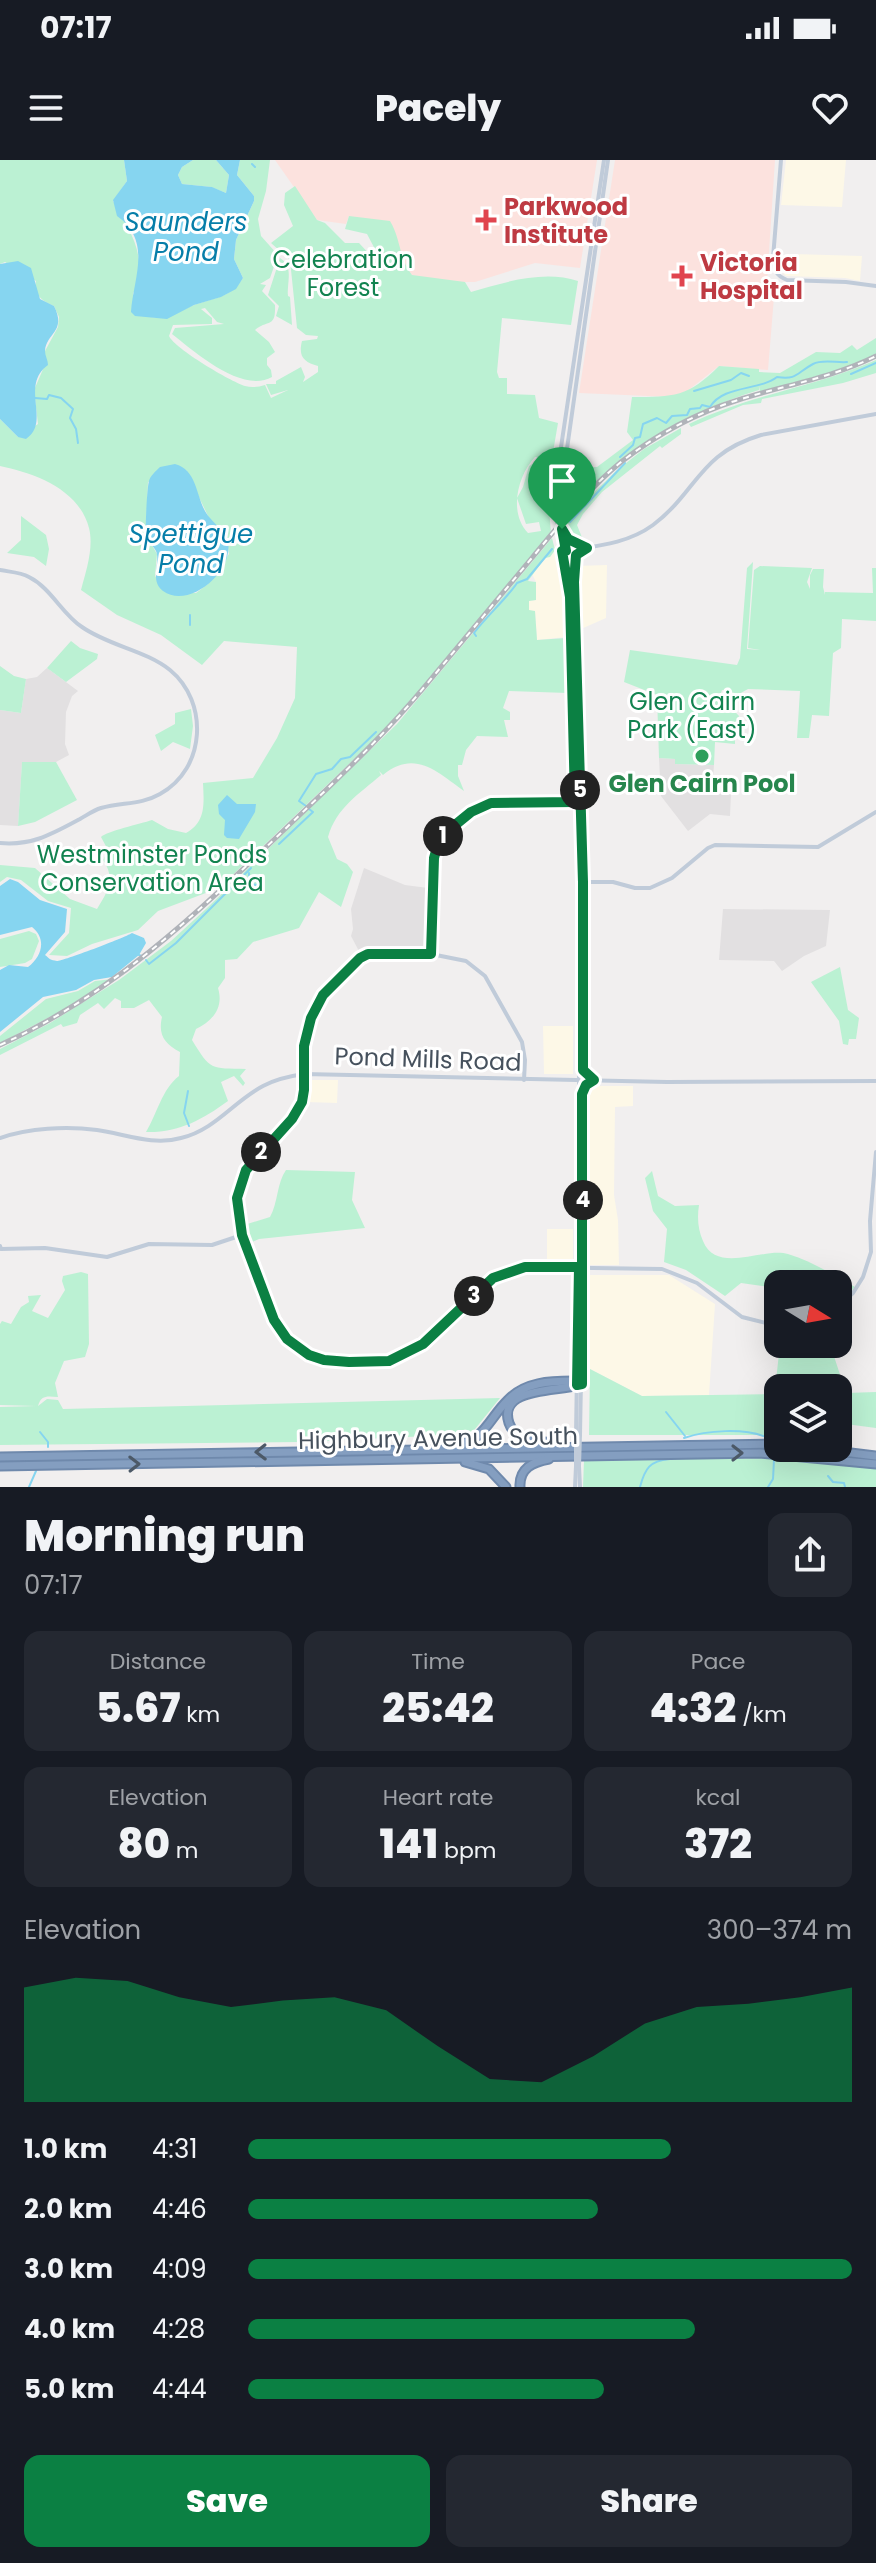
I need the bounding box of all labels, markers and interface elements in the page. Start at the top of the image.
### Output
text: 07:17 [40,6,111,49]
text: Pacely [375,83,501,134]
icon: menu [24,86,68,130]
icon: heart [808,86,852,130]
place label: Parkwood Institute [504,190,628,251]
water label: Saunders Pond [125,204,247,270]
marker: Parkwood Institute [475,209,497,231]
park label: Celebration Forest [273,243,413,304]
place label: Victoria Hospital [700,246,803,307]
marker: Victoria Hospital [671,265,693,287]
pin [528,447,596,529]
icon: arrive [540,459,584,503]
water label: Spettigue Pond [129,516,253,582]
park label: Glen Cairn Park (East) [627,685,757,746]
marker: Glen Cairn Pool [693,747,711,765]
place label: Glen Cairn Pool [608,767,796,800]
pin: 5 [560,770,600,810]
text: 5 [573,774,587,805]
pin: 1 [423,816,463,856]
text: 1 [439,820,447,851]
park label: Westminster Ponds Conservation Area [37,838,267,899]
street label: Pond Mills Road [334,1039,522,1079]
pin: 2 [241,1132,281,1172]
text: 2 [255,1136,267,1167]
pin: 4 [563,1180,603,1220]
text: 4 [576,1184,590,1215]
north arrow [764,1270,852,1358]
map controls [764,1270,852,1462]
pin: 3 [454,1276,494,1316]
text: 3 [467,1280,481,1311]
button: layers [764,1374,852,1462]
street label: Highbury Avenue South [298,1419,578,1457]
one-way arrow [254,1443,267,1460]
one-way arrow [731,1444,744,1462]
one-way arrow [128,1455,141,1473]
text: Morning run [24,1505,305,1566]
button: share [768,1513,852,1597]
text: 07:17 [24,1567,83,1603]
text: Distance [110,1646,206,1677]
text: Time [411,1646,465,1677]
text: Pace [691,1646,745,1677]
text: 5.67 [96,1680,180,1736]
text: 25:42 [382,1680,494,1736]
text: 4:32 [649,1680,736,1736]
text: km [180,1699,220,1730]
text: /km [736,1699,787,1730]
text: Elevation [108,1782,208,1813]
text: Heart rate [383,1782,493,1813]
text: kcal [696,1782,740,1813]
text: 80 [118,1816,170,1872]
text: 141 [380,1816,438,1872]
text: 372 [684,1816,752,1872]
text: m [170,1835,198,1866]
text: bpm [438,1835,496,1866]
text: Elevation [24,1912,141,1948]
text: 300–374 m [707,1912,852,1948]
text: 1.0 km [24,2131,107,2167]
text: 4:31 [152,2131,198,2167]
text: 2.0 km [24,2191,112,2227]
text: 4:46 [152,2191,207,2227]
text: 3.0 km [24,2251,113,2287]
text: 4:09 [152,2251,207,2287]
text: 4.0 km [24,2311,115,2347]
text: 4:28 [152,2311,205,2347]
text: 5.0 km [24,2371,114,2407]
text: 4:44 [152,2371,207,2407]
button: Save [24,2455,430,2547]
button: Share [446,2455,852,2547]

